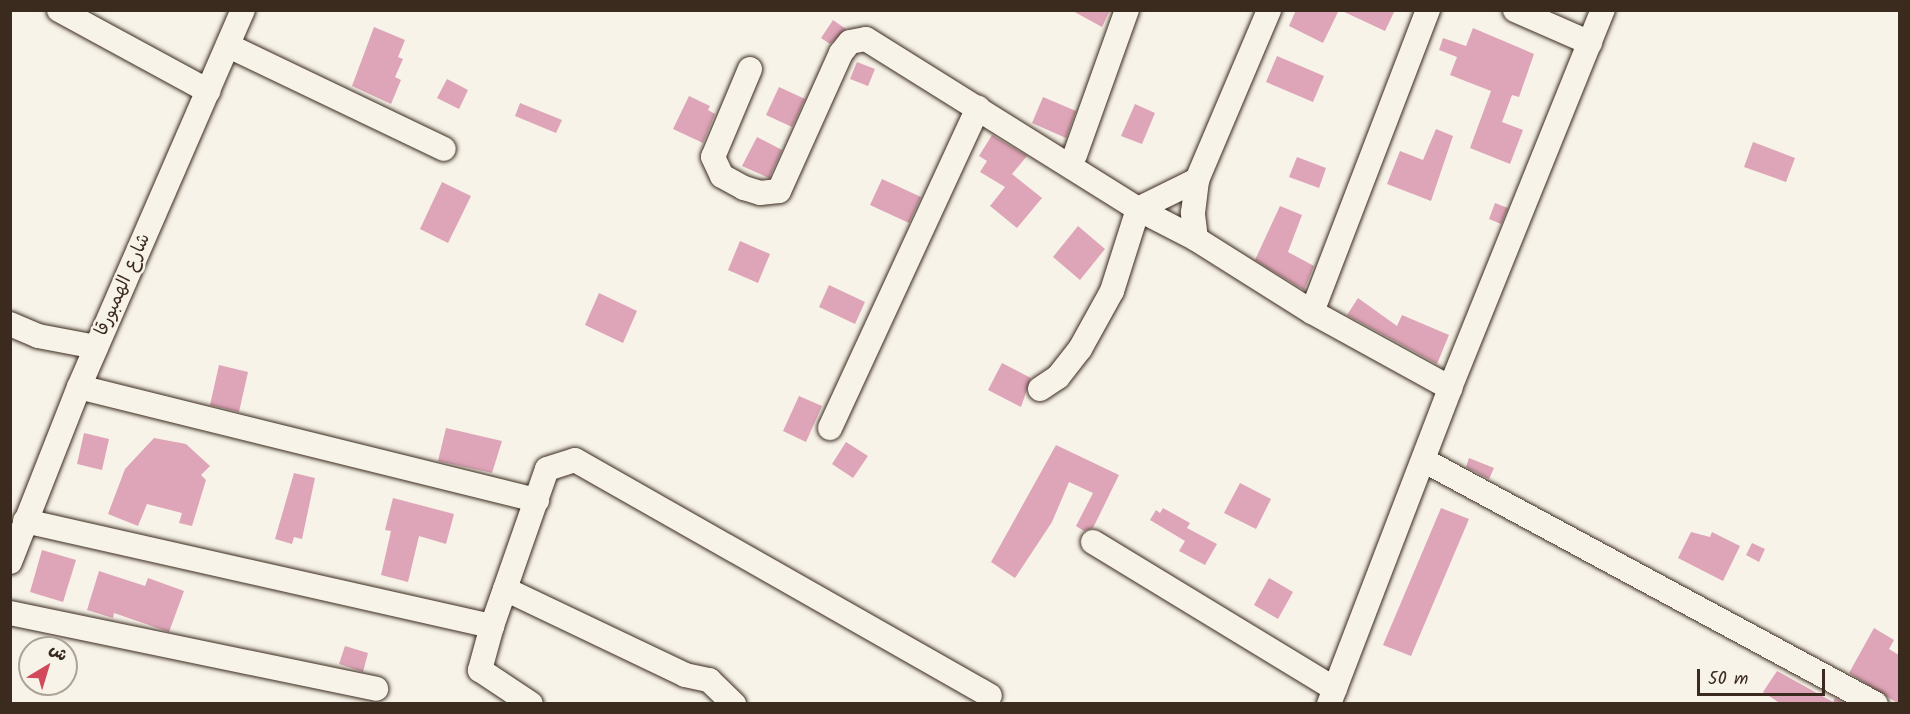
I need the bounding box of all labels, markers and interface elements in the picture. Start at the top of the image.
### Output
street label: شارع الهمبورقا [92,231,156,339]
north arrow [18,636,78,696]
text: ش [44,638,73,668]
scale bar [1700,657,1828,695]
text: 50 m [1708,665,1748,694]

